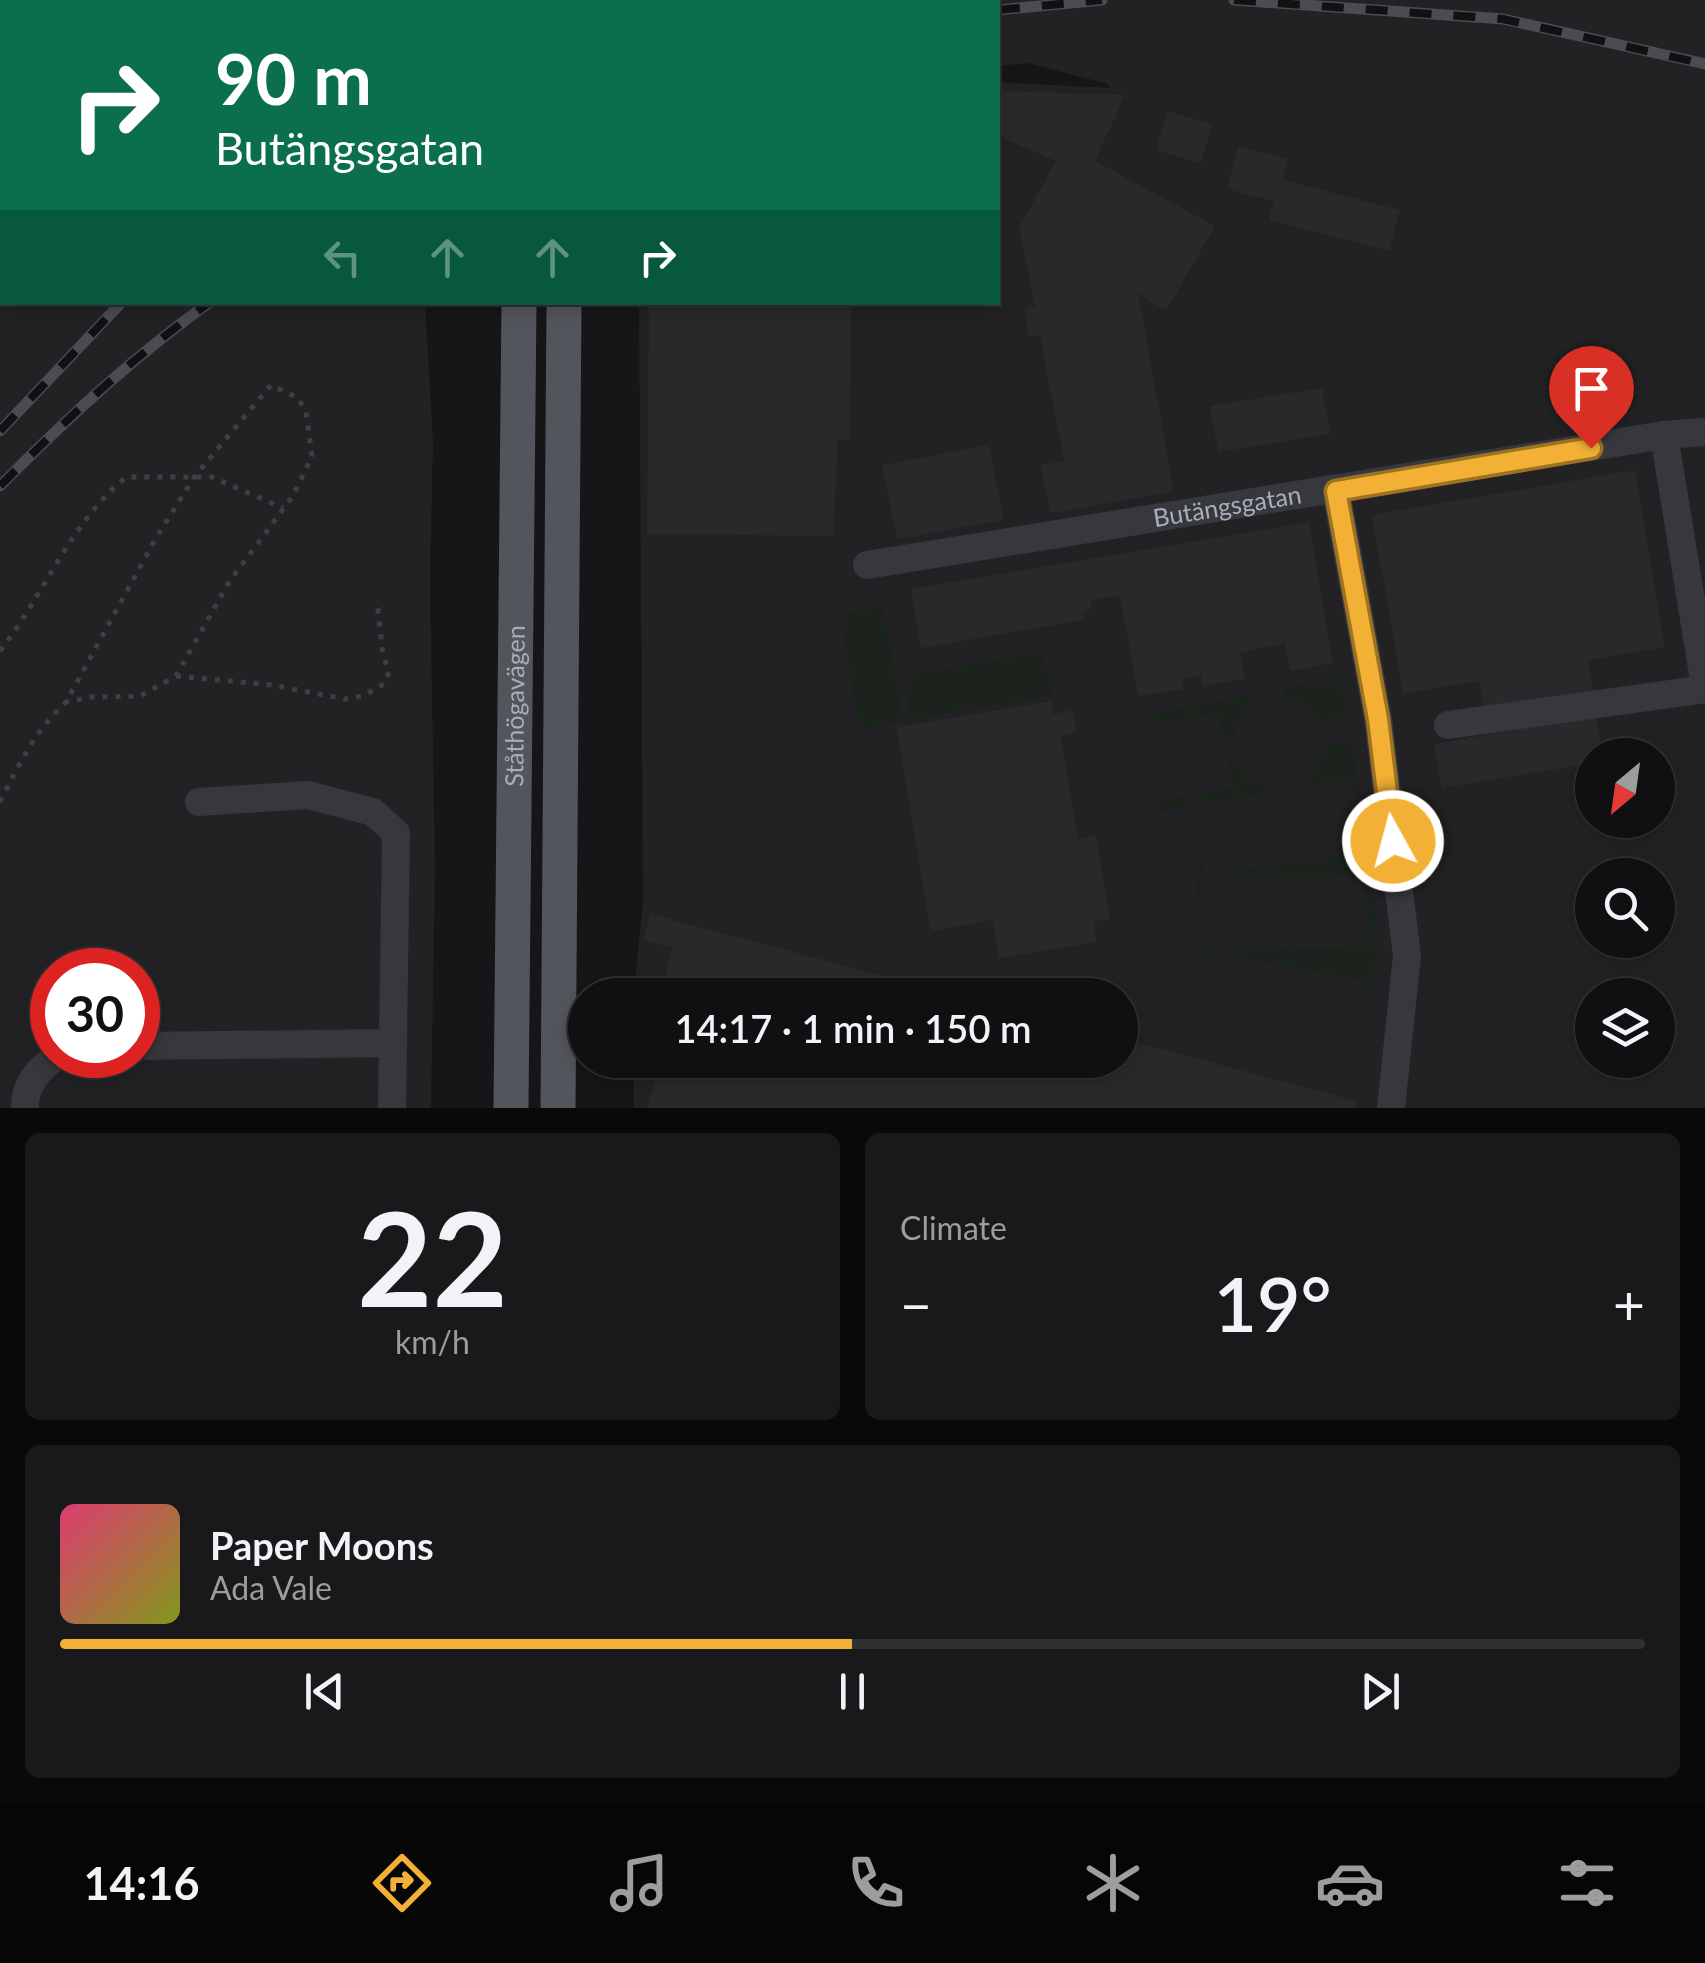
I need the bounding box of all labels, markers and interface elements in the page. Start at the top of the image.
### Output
text: 90 m [215,36,372,120]
icon: right [50,40,180,170]
text: Butängsgatan [215,121,484,175]
icon: left [315,230,370,285]
icon: ahead [420,230,475,285]
icon: ahead [525,230,580,285]
icon: right [630,230,685,285]
pin [1549,346,1634,449]
icon: arrive [1564,361,1619,416]
street label: Butängsgatan [1151,478,1303,532]
street label: Ståthögavägen [498,625,530,787]
north arrow [1575,738,1675,838]
map controls [1575,738,1675,1078]
position arrow [1341,789,1445,893]
button: search [1575,858,1675,958]
speed limit sign: 30 [30,948,160,1078]
button: layers [1575,978,1675,1078]
text: 14:17 · 1 min · 150 m [675,1005,1031,1051]
text: 22 [357,1179,508,1335]
text: Climate [900,1208,1007,1247]
text: 19° [1213,1258,1332,1348]
text: − [900,1271,932,1337]
text: + [1613,1271,1645,1337]
text: km/h [395,1322,470,1361]
text: Paper Moons [210,1522,434,1568]
text: Ada Vale [210,1568,332,1607]
icon: previous [297,1664,352,1719]
icon: pause [825,1664,880,1719]
icon: next [1353,1664,1408,1719]
icon: directions [367,1848,437,1918]
icon: music [604,1848,674,1918]
icon: phone [841,1848,911,1918]
icon: climate [1078,1848,1148,1918]
icon: car [1315,1848,1385,1918]
icon: filters [1552,1848,1622,1918]
text: 14:16 [84,1856,200,1910]

